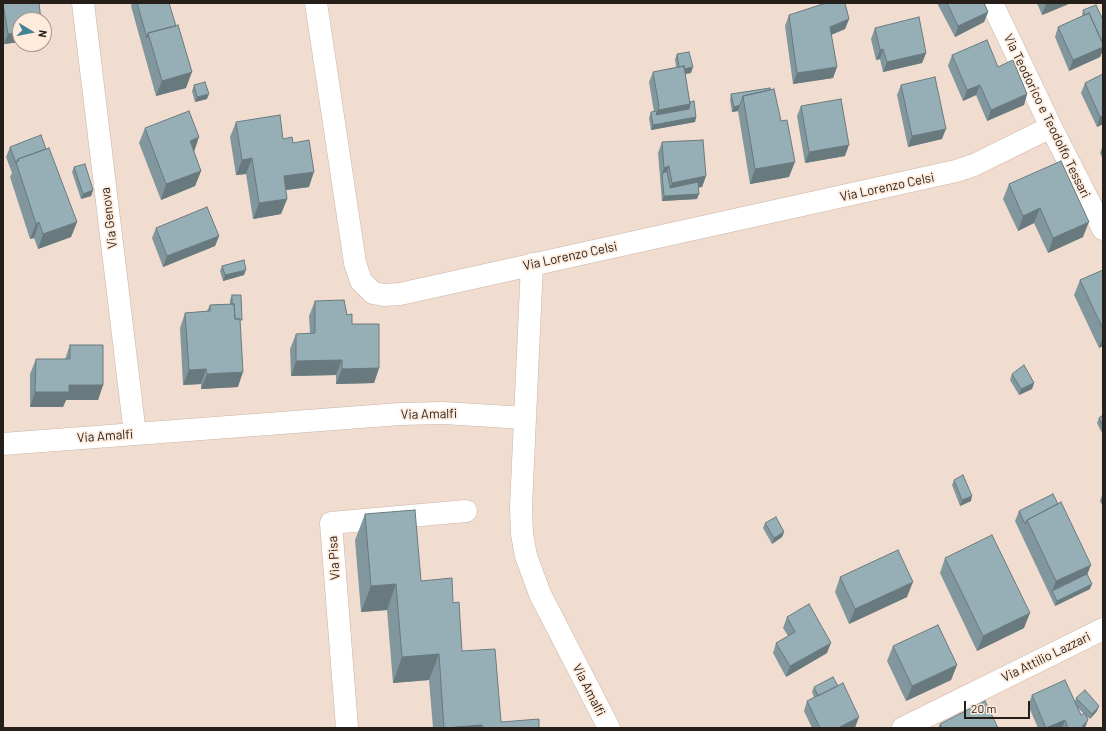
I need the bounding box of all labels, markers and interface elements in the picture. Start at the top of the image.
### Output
north arrow [12,12,52,52]
text: N [36,29,50,39]
street label: Via Teodorico e Teodolfo Tessari [1000,31,1094,201]
street label: Via Lorenzo Celsi [838,169,936,205]
street label: Via Genova [98,187,120,249]
street label: Via Lorenzo Celsi [521,238,619,274]
street label: Via Amalfi [401,406,457,422]
street label: Via Amalfi [76,426,134,446]
street label: Via Pisa [325,535,343,581]
street label: Via Attilio Lazzari [999,629,1093,685]
street label: Via Amalfi [569,661,609,719]
scale bar [966,693,1032,719]
text: 20 m [971,701,997,715]

